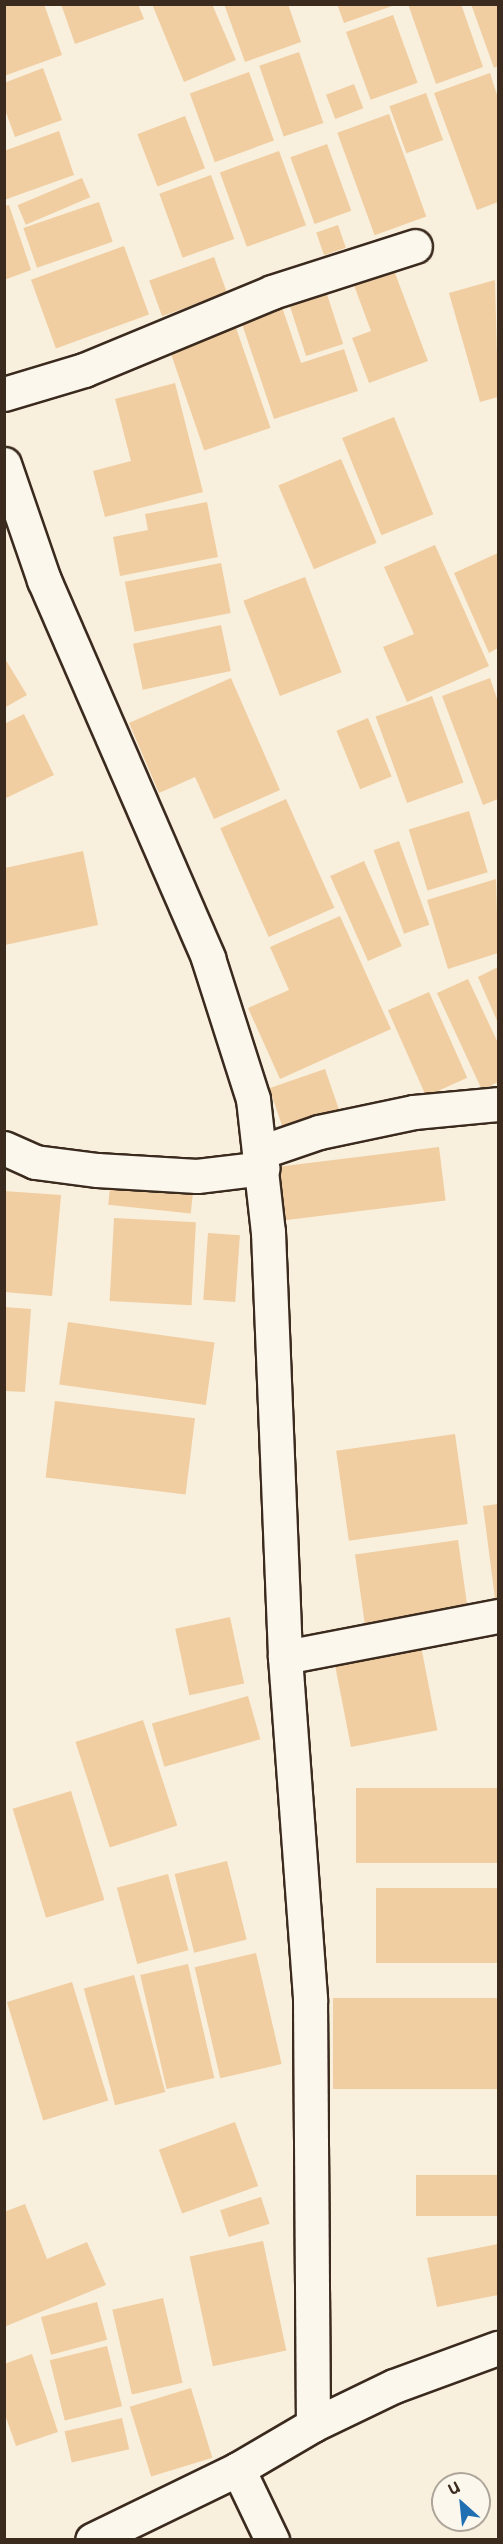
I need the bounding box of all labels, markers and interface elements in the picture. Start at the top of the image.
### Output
north arrow [431,2472,491,2532]
text: U [444,2475,463,2499]

